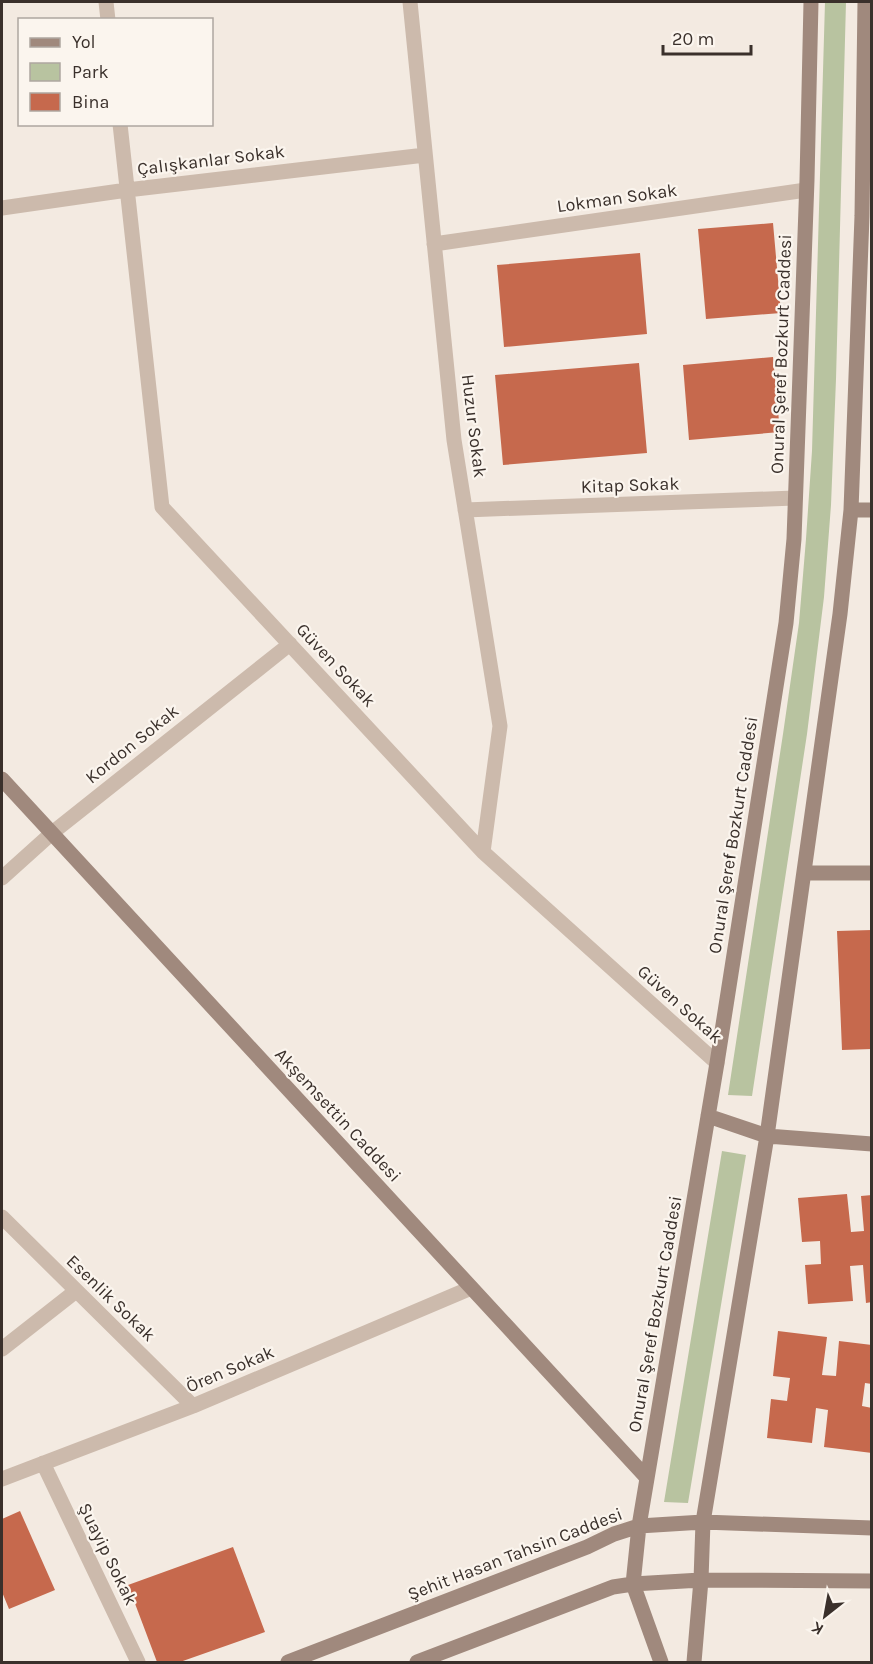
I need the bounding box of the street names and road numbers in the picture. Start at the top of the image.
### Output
street label: Çalışkanlar Sokak [136,140,286,180]
street label: Lokman Sokak [555,179,679,217]
street label: Onural Şeref Bozkurt Caddesi [766,234,796,474]
street label: Huzur Sokak [457,373,491,479]
street label: Kitap Sokak [580,472,680,498]
street label: Güven Sokak [292,618,380,712]
street label: Kordon Sokak [81,700,183,788]
street label: Onural Şeref Bozkurt Caddesi [703,715,763,955]
street label: Güven Sokak [633,960,727,1048]
street label: Akşemsettin Caddesi [270,1043,406,1187]
street label: Onural Şeref Bozkurt Caddesi [623,1194,687,1434]
street label: Esenlik Sokak [62,1250,160,1346]
street label: Ören Sokak [183,1341,277,1397]
street label: Şuayip Sokak [74,1499,142,1609]
street label: Şehit Hasan Tahsin Caddesi [404,1503,626,1605]

